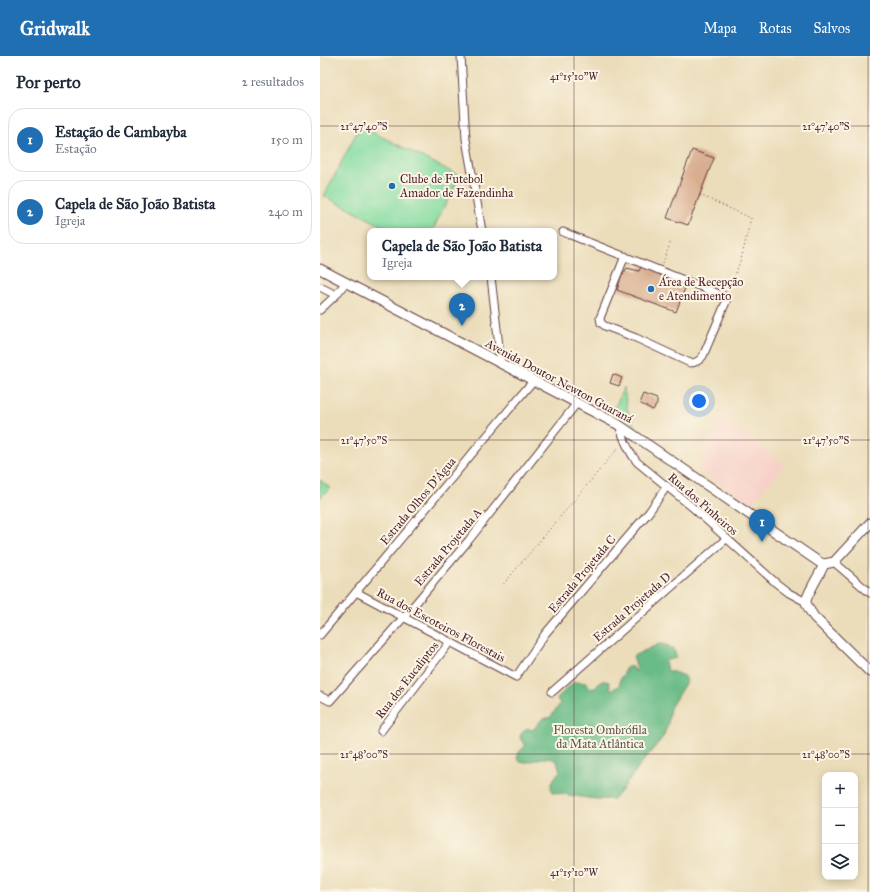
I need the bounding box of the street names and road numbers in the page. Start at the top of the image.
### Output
street label: Avenida Doutor Newton Guaraná [482,336,636,426]
street label: Estrada Olhos D'Água [377,453,460,548]
street label: Rua dos Pinheiros [665,470,741,538]
street label: Estrada Projetada A [412,505,484,589]
street label: Estrada Projetada C [545,532,619,616]
street label: Estrada Projetada D [590,569,674,645]
street label: Rua dos Escoteiros Florestais [374,585,508,665]
street label: Rua dos Eucaliptos [373,639,441,721]

